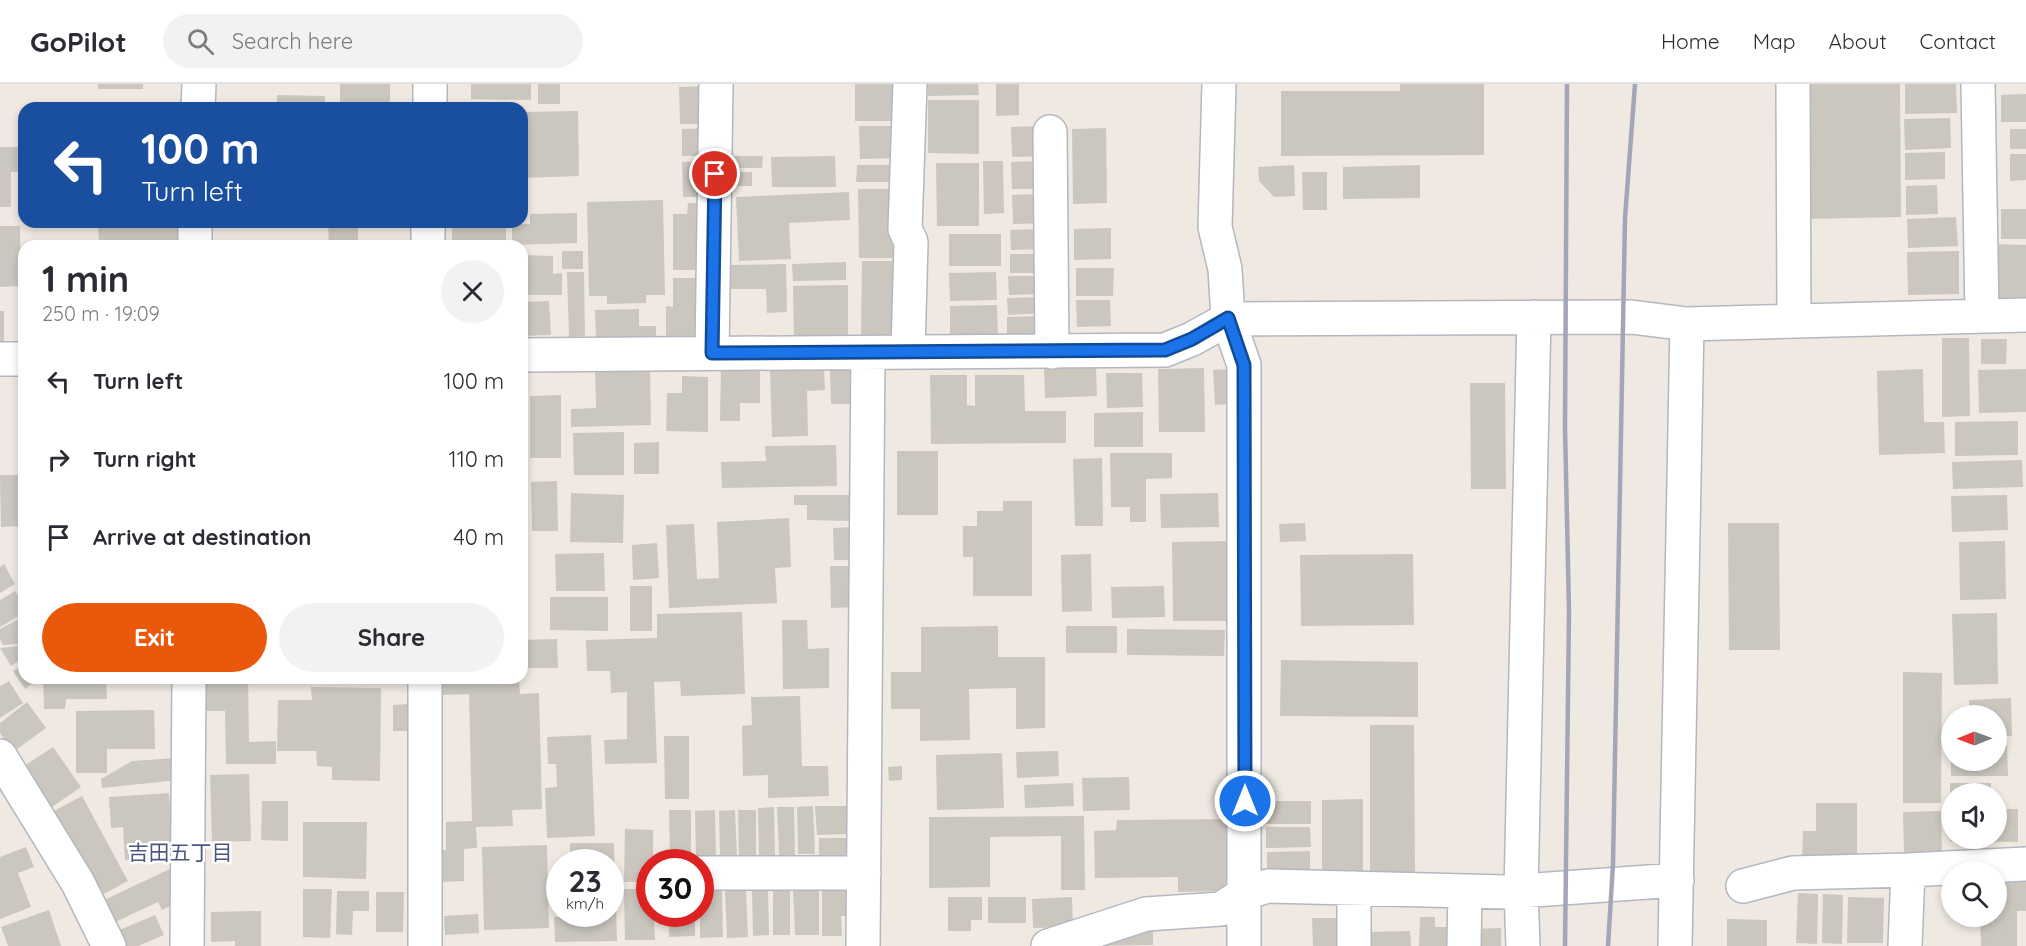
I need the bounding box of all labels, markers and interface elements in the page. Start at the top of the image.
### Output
search box [163,14,583,68]
text: GoPilot [30,24,127,59]
icon: search [184,25,217,58]
text: Search here [232,27,353,55]
text: Home [1661,28,1720,54]
text: Map [1753,28,1796,54]
text: About [1829,28,1887,54]
text: Contact [1920,28,1996,54]
text: 100 m [141,122,259,175]
icon: left [42,126,120,204]
pin [689,148,740,199]
icon: arrive [698,157,731,190]
text: Turn left [141,174,243,208]
text: 1 min [42,256,129,301]
button: close [441,260,504,323]
text: 250 m · 19:09 [42,301,160,326]
icon: left [42,365,75,398]
text: Turn left [93,367,183,395]
text: 100 m [444,367,504,395]
icon: right [42,443,75,476]
text: Turn right [93,445,197,473]
text: 110 m [449,445,504,473]
icon: arrive [42,521,75,554]
text: Arrive at destination [93,523,311,551]
text: 40 m [453,523,504,551]
button: Exit [42,603,267,672]
button: Share [279,603,504,672]
north arrow [1941,705,2007,771]
map controls [1941,705,2007,927]
position arrow [1213,769,1277,833]
button: sound [1941,783,2007,849]
district label: 吉田五丁目 [128,839,233,865]
speed limit sign: 30 [636,849,714,927]
button: search [1941,861,2007,927]
text: 23 [568,862,602,900]
text: km/h [566,894,604,913]

